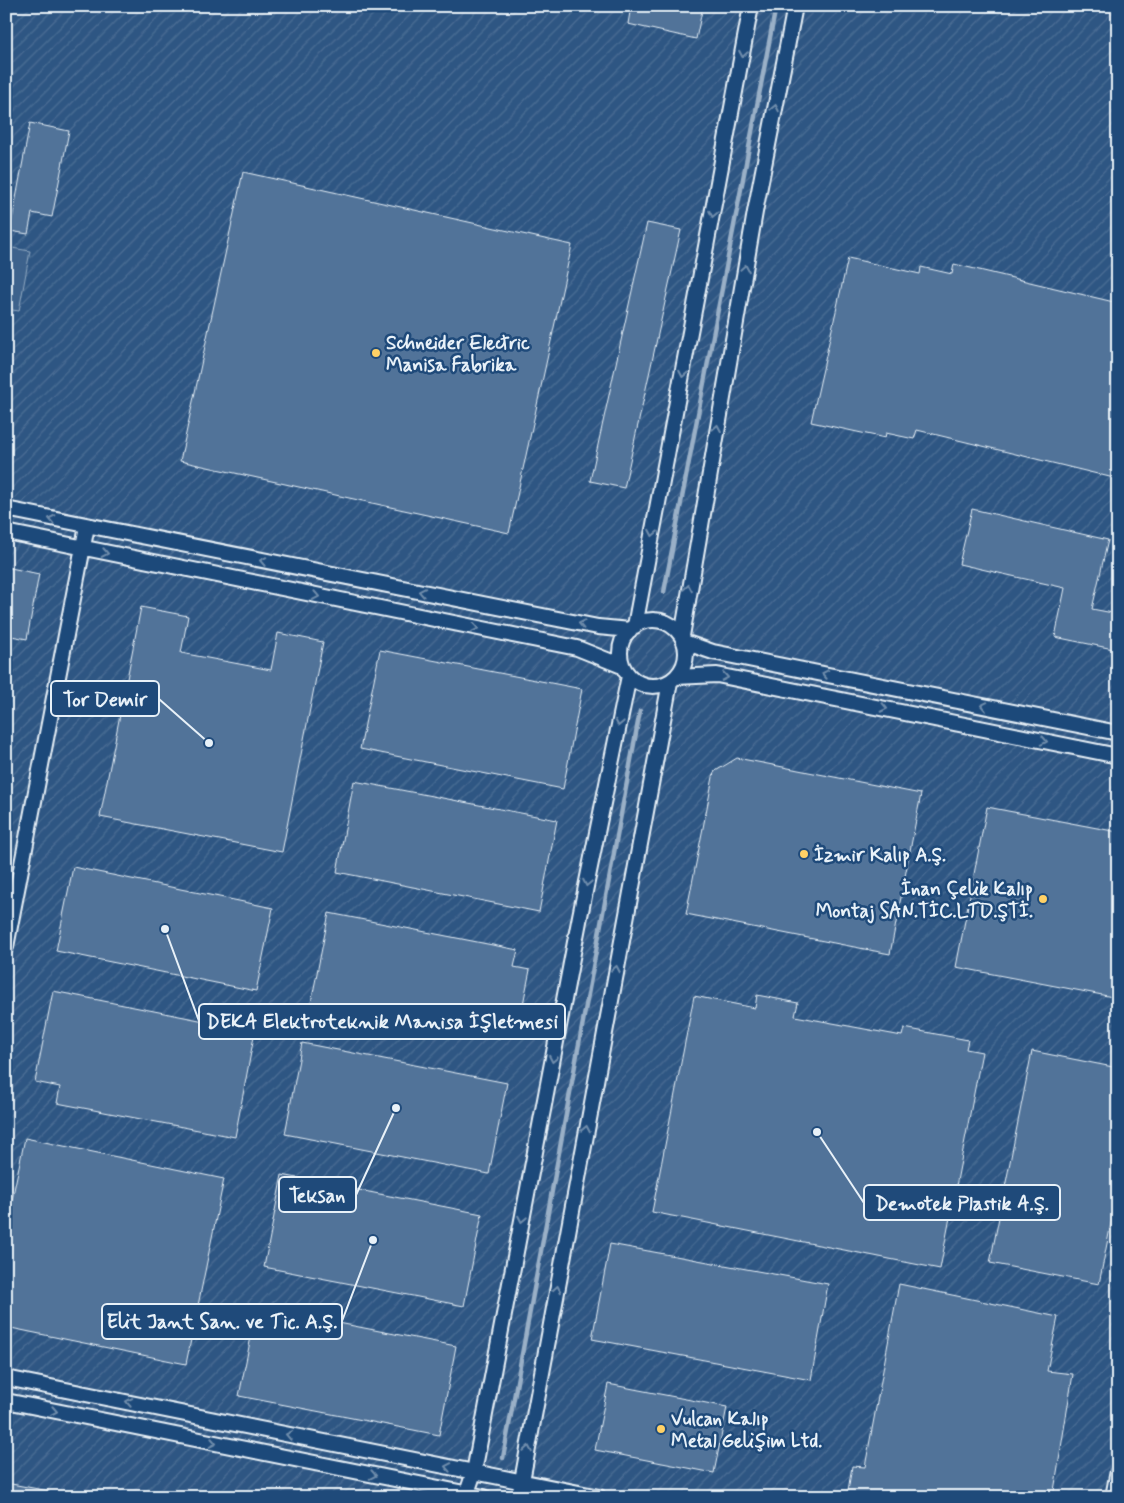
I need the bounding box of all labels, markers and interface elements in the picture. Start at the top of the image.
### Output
one-way arrow [738,50,748,59]
one-way arrow [770,104,780,113]
one-way arrow [709,210,719,218]
one-way arrow [740,263,750,272]
place label: Schneider Electric Manisa Fabrika [386,331,530,378]
marker: Schneider Electric Manisa Fabrika [370,347,382,359]
one-way arrow [678,369,689,378]
one-way arrow [711,423,721,432]
one-way arrow [47,514,56,525]
one-way arrow [648,529,658,538]
one-way arrow [101,547,110,558]
one-way arrow [258,556,267,566]
one-way arrow [683,583,693,592]
one-way arrow [418,587,427,598]
one-way arrow [312,590,321,600]
one-way arrow [577,619,586,629]
one-way arrow [471,622,480,632]
one-way arrow [820,669,829,680]
one-way arrow [721,671,729,681]
callout: Tor Demir [51,681,159,716]
text: Tor Demir [63,687,148,714]
one-way arrow [980,701,989,712]
one-way arrow [880,702,889,713]
one-way arrow [614,719,625,728]
one-way arrow [1039,735,1048,745]
place label: İzmir Kalıp A.Ş. [814,843,946,868]
marker: İzmir Kalıp A.Ş. [798,848,810,860]
place label: İnan Çelik Kalıp Montaj SAN.TİC.LTD.ŞTİ. [816,877,1033,924]
one-way arrow [582,878,592,887]
marker: İnan Çelik Kalıp Montaj SAN.TİC.LTD.ŞTİ. [1037,893,1049,905]
one-way arrow [610,965,620,974]
callout: DEKA Elektroteknik Manisa İşletmesi [199,1004,565,1039]
text: DEKA Elektroteknik Manisa İşletmesi [206,1009,558,1036]
one-way arrow [548,1055,558,1064]
one-way arrow [580,1125,591,1133]
callout: Teksan [279,1177,356,1212]
text: Teksan [289,1183,345,1210]
callout: Demotek Plastik A.Ş. [864,1185,1060,1220]
text: Demotek Plastik A.Ş. [875,1191,1049,1218]
one-way arrow [517,1215,528,1223]
one-way arrow [551,1284,561,1293]
callout: Elit Jant San. ve Tic. A.Ş. [102,1304,342,1339]
text: Elit Jant San. ve Tic. A.Ş. [107,1309,338,1336]
one-way arrow [125,1398,134,1408]
one-way arrow [50,1405,58,1415]
place label: Vulcan Kalıp Metal Gelişim Ltd. [671,1407,822,1454]
marker: Vulcan Kalıp Metal Gelişim Ltd. [655,1423,667,1435]
one-way arrow [284,1430,293,1440]
one-way arrow [209,1437,218,1448]
one-way arrow [522,1444,532,1453]
one-way arrow [443,1462,452,1473]
one-way arrow [368,1469,377,1479]

